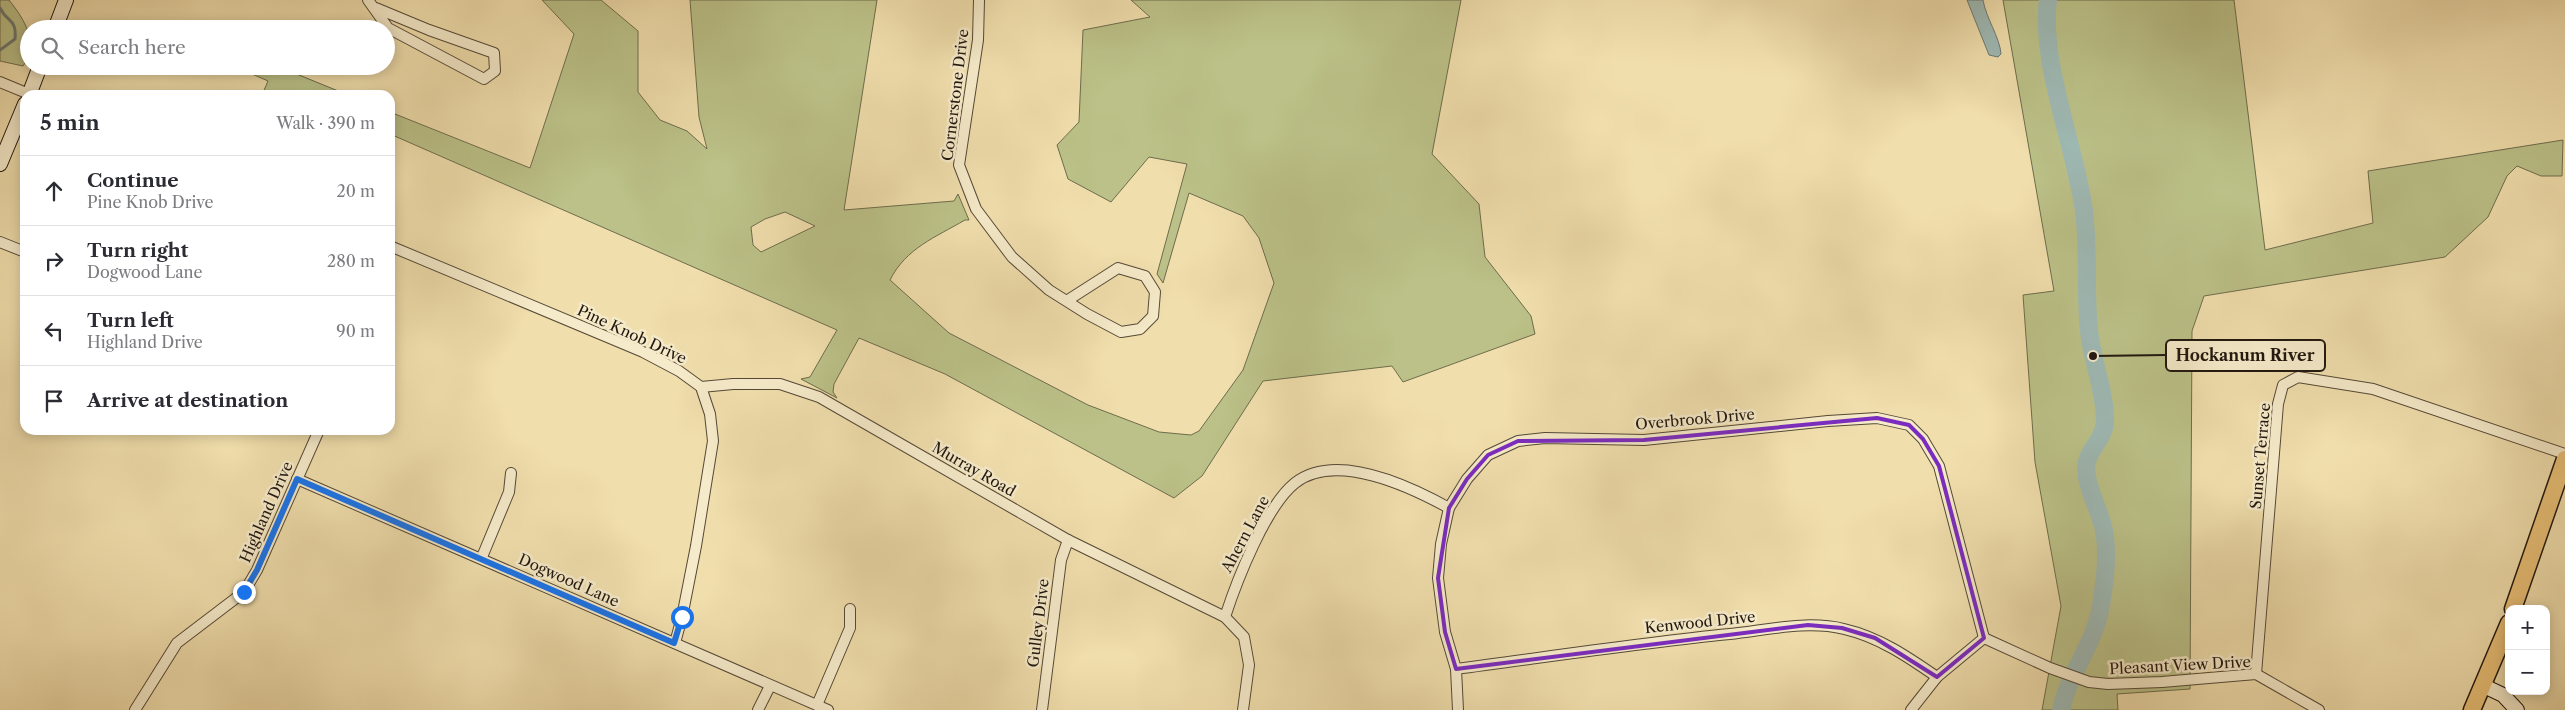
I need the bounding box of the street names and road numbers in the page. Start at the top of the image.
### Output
street label: Cornerstone Drive [937,28,973,162]
street label: Pine Knob Drive [574,300,690,368]
street label: Sunset Terrace [2246,402,2274,510]
street label: Overbrook Drive [1635,404,1755,434]
street label: Murray Road [929,437,1019,501]
street label: Highland Drive [235,459,297,565]
street label: Ahern Lane [1216,492,1273,576]
street label: Dogwood Lane [516,549,622,611]
street label: Gulley Drive [1023,578,1053,668]
street label: Kenwood Drive [1644,607,1756,637]
street label: Pleasant View Drive [2109,652,2251,678]

